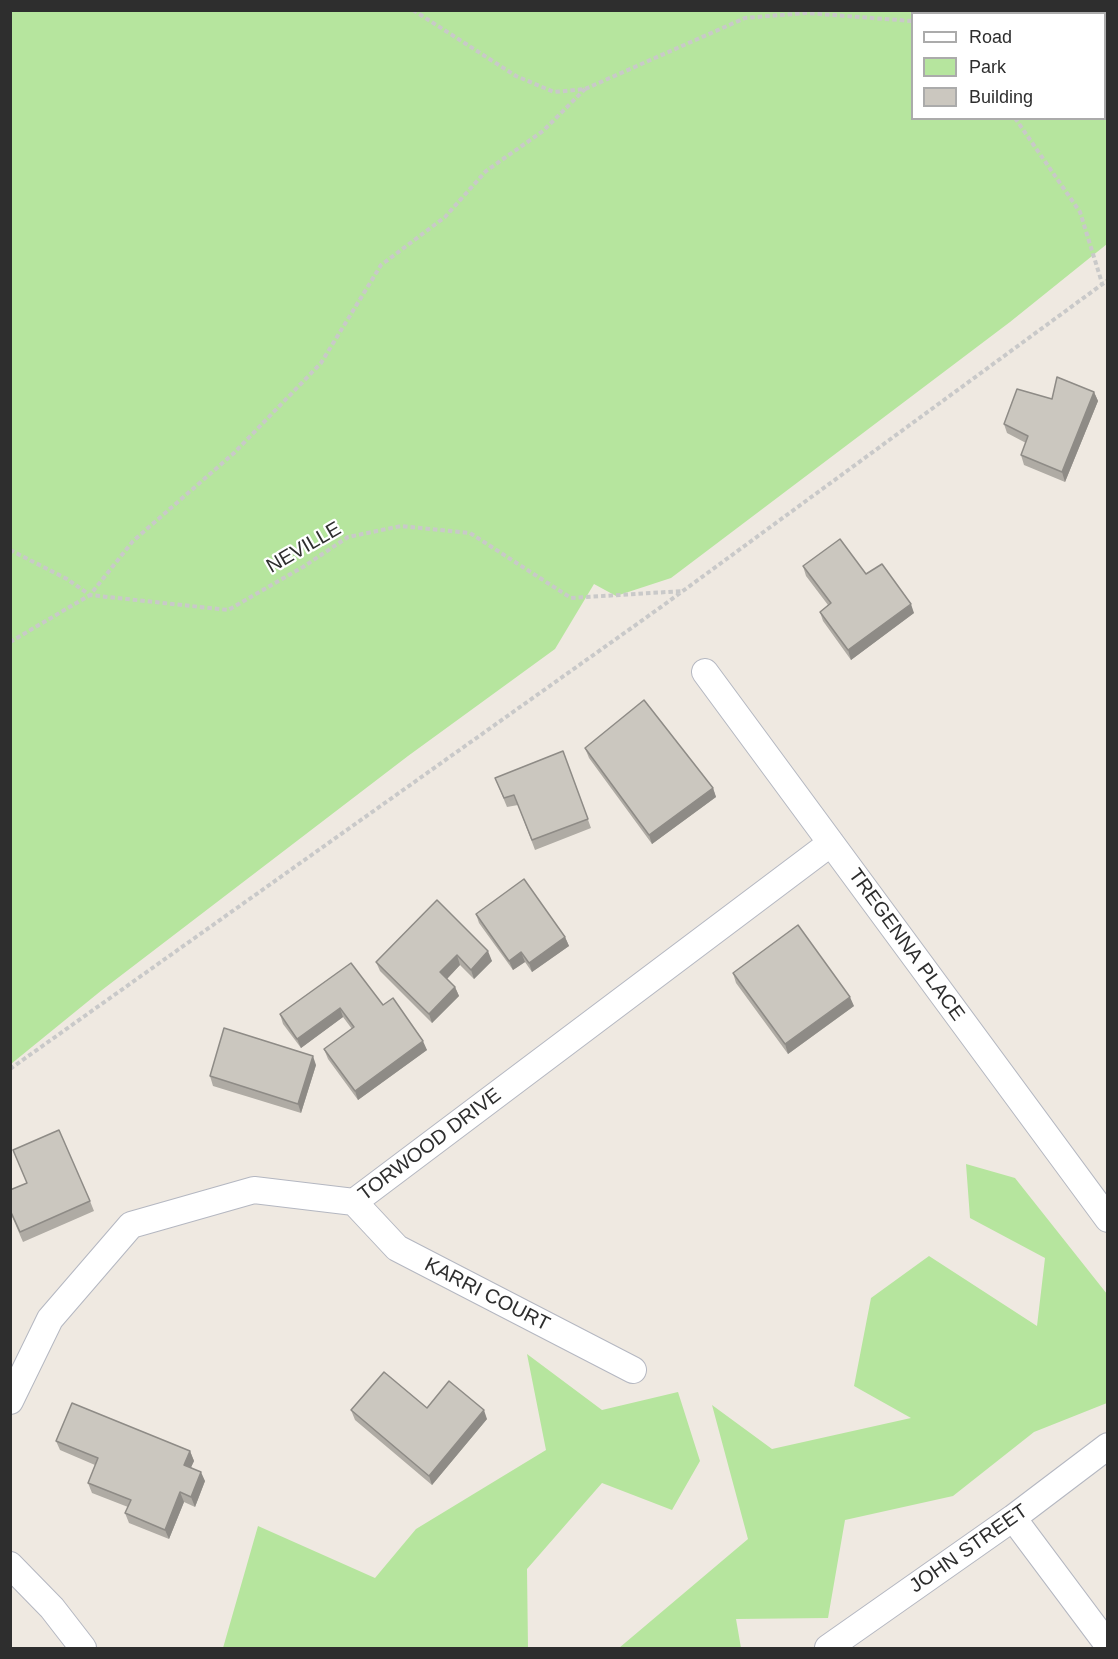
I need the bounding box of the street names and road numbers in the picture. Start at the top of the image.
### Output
street label: NEVILLE [262,517,346,579]
street label: TREGENNA PLACE [843,864,969,1026]
street label: TORWOOD DRIVE [354,1083,506,1207]
street label: KARRI COURT [420,1253,554,1337]
street label: JOHN STREET [905,1499,1033,1599]

